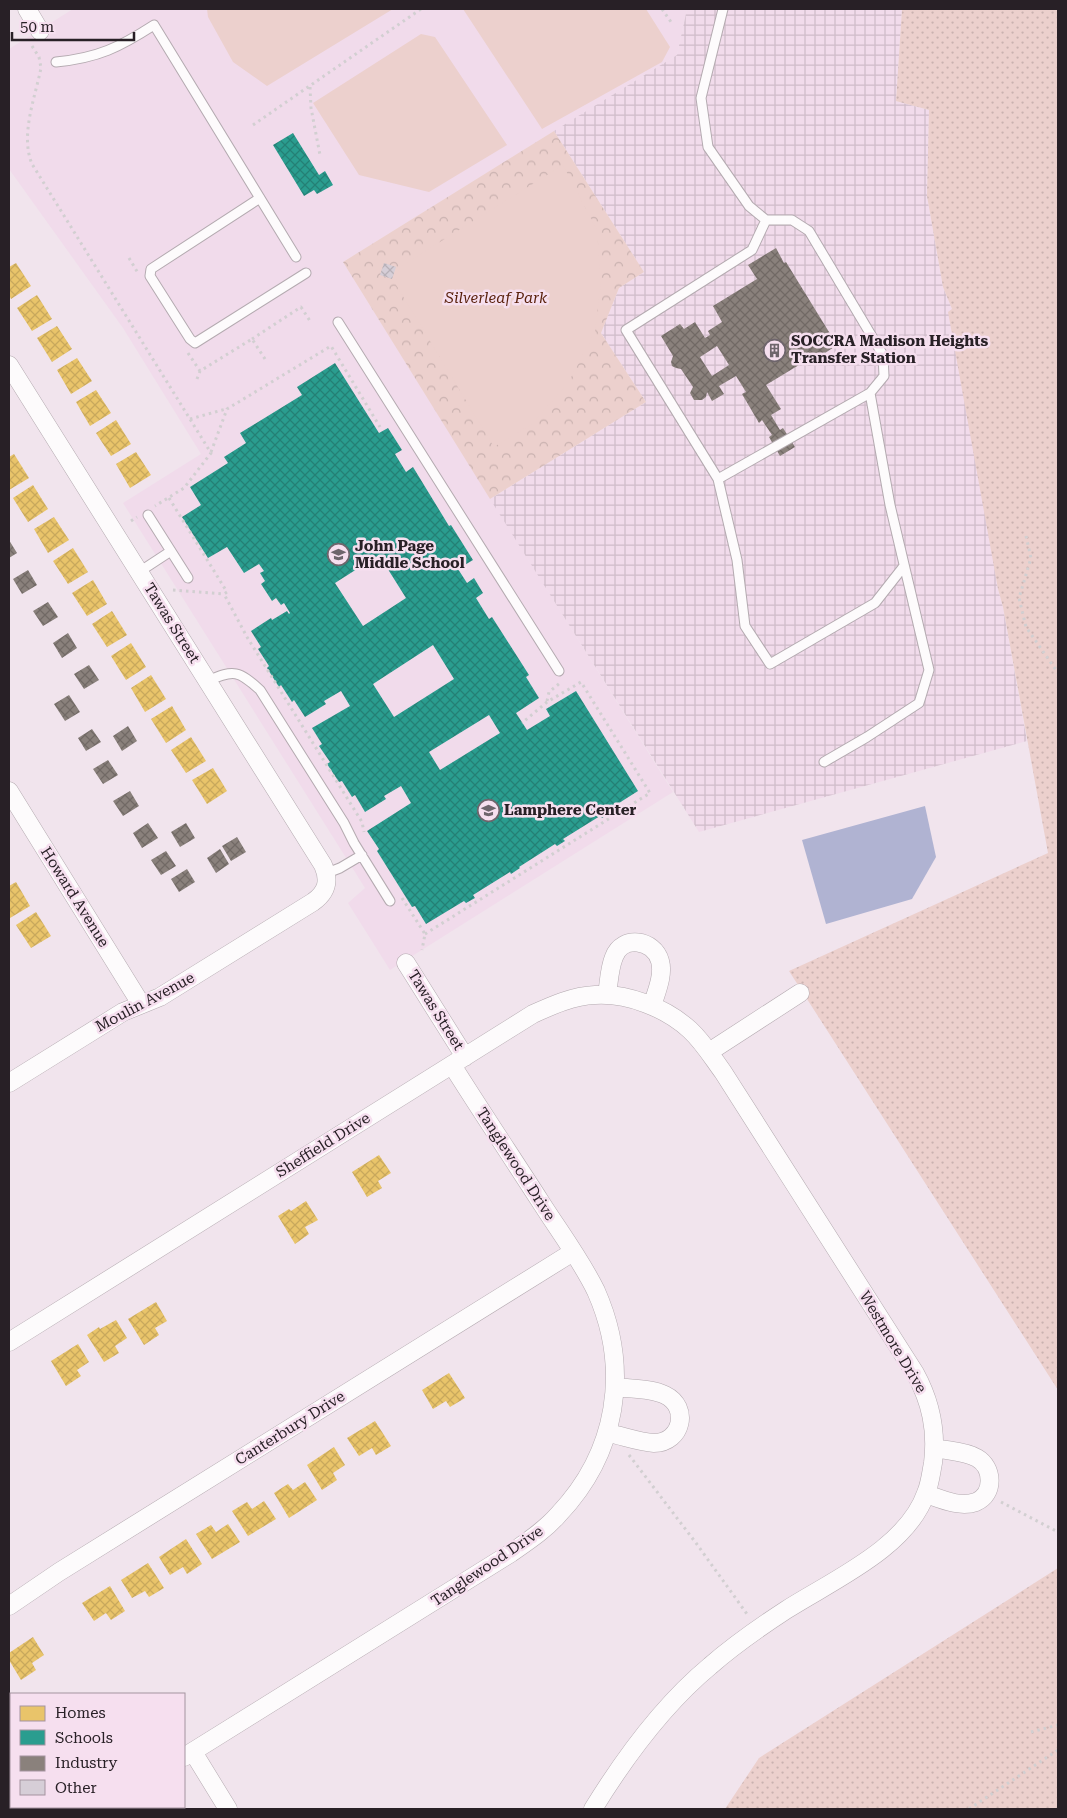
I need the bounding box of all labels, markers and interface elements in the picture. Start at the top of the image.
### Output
scale bar [12,10,135,42]
text: 50 m [20,18,55,36]
park label: Silverleaf Park [444,289,548,307]
place label: SOCCRA Madison Heights Transfer Station [791,332,989,367]
building icon: SOCCRA Madison Heights Transfer Station [763,338,787,362]
place label: John Page Middle School [355,537,465,572]
school or university icon: John Page Middle School [327,543,351,567]
street label: Tawas Street [140,580,204,667]
school or university icon: Lamphere Center [476,798,500,822]
place label: Lamphere Center [504,801,636,819]
street label: Howard Avenue [37,844,113,950]
street label: Tawas Street [404,967,468,1054]
street label: Moulin Avenue [92,968,198,1036]
street label: Tanglewood Drive [473,1104,559,1224]
street label: Sheffield Drive [273,1109,373,1181]
street label: Westmore Drive [856,1288,930,1396]
street label: Canterbury Drive [232,1387,348,1469]
street label: Tanglewood Drive [428,1522,546,1610]
legend [10,1693,185,1808]
text: Homes [55,1704,106,1722]
text: Schools [55,1729,113,1747]
text: Industry [55,1754,117,1772]
text: Other [55,1779,97,1797]

